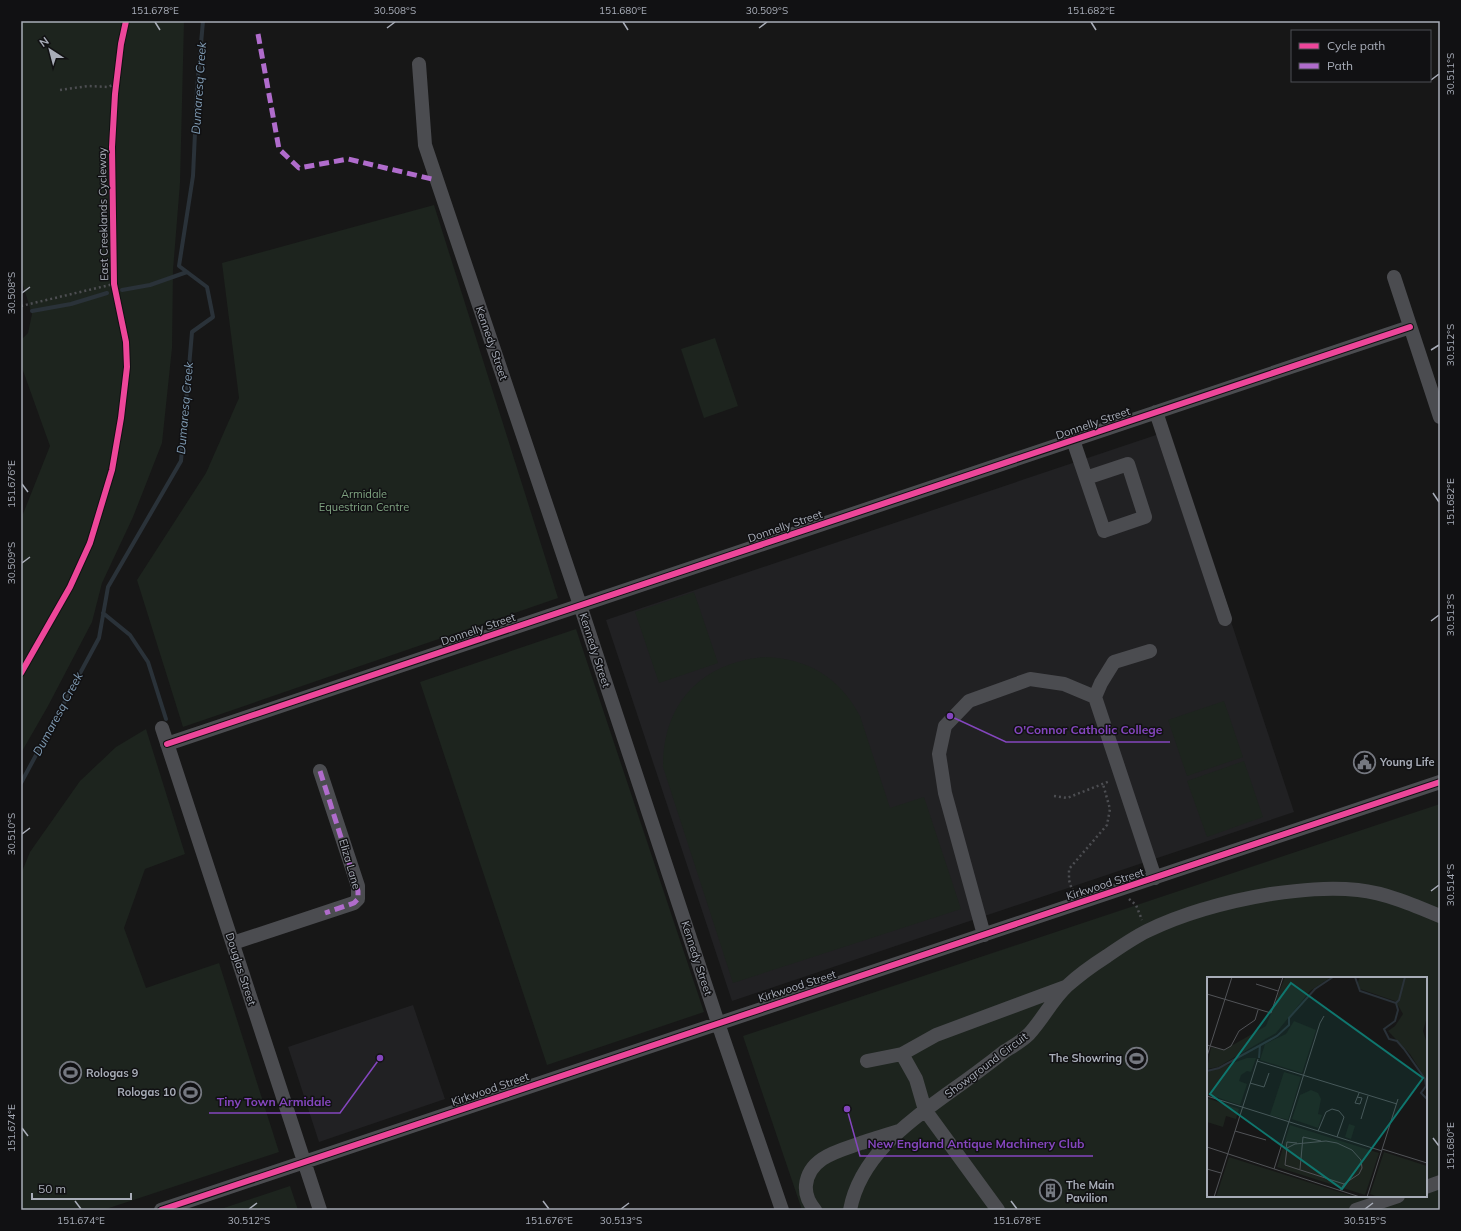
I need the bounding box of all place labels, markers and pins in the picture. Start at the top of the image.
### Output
callout: O'Connor Catholic College [1006,718,1170,742]
public building icon: Young Life [1351,749,1377,775]
place label: Young Life [1379,755,1435,769]
sports icon: The Showring [1124,1045,1150,1071]
place label: The Showring [1049,1051,1122,1065]
sports icon: Rologas 9 [57,1060,83,1086]
place label: Rologas 9 [86,1066,139,1080]
sports icon: Rologas 10 [178,1079,204,1105]
place label: Rologas 10 [117,1085,176,1099]
callout: Tiny Town Armidale [209,1089,340,1113]
callout: New England Antique Machinery Club [860,1132,1093,1156]
building icon: The Main Pavilion [1037,1178,1063,1204]
place label: The Main Pavilion [1066,1178,1114,1205]

